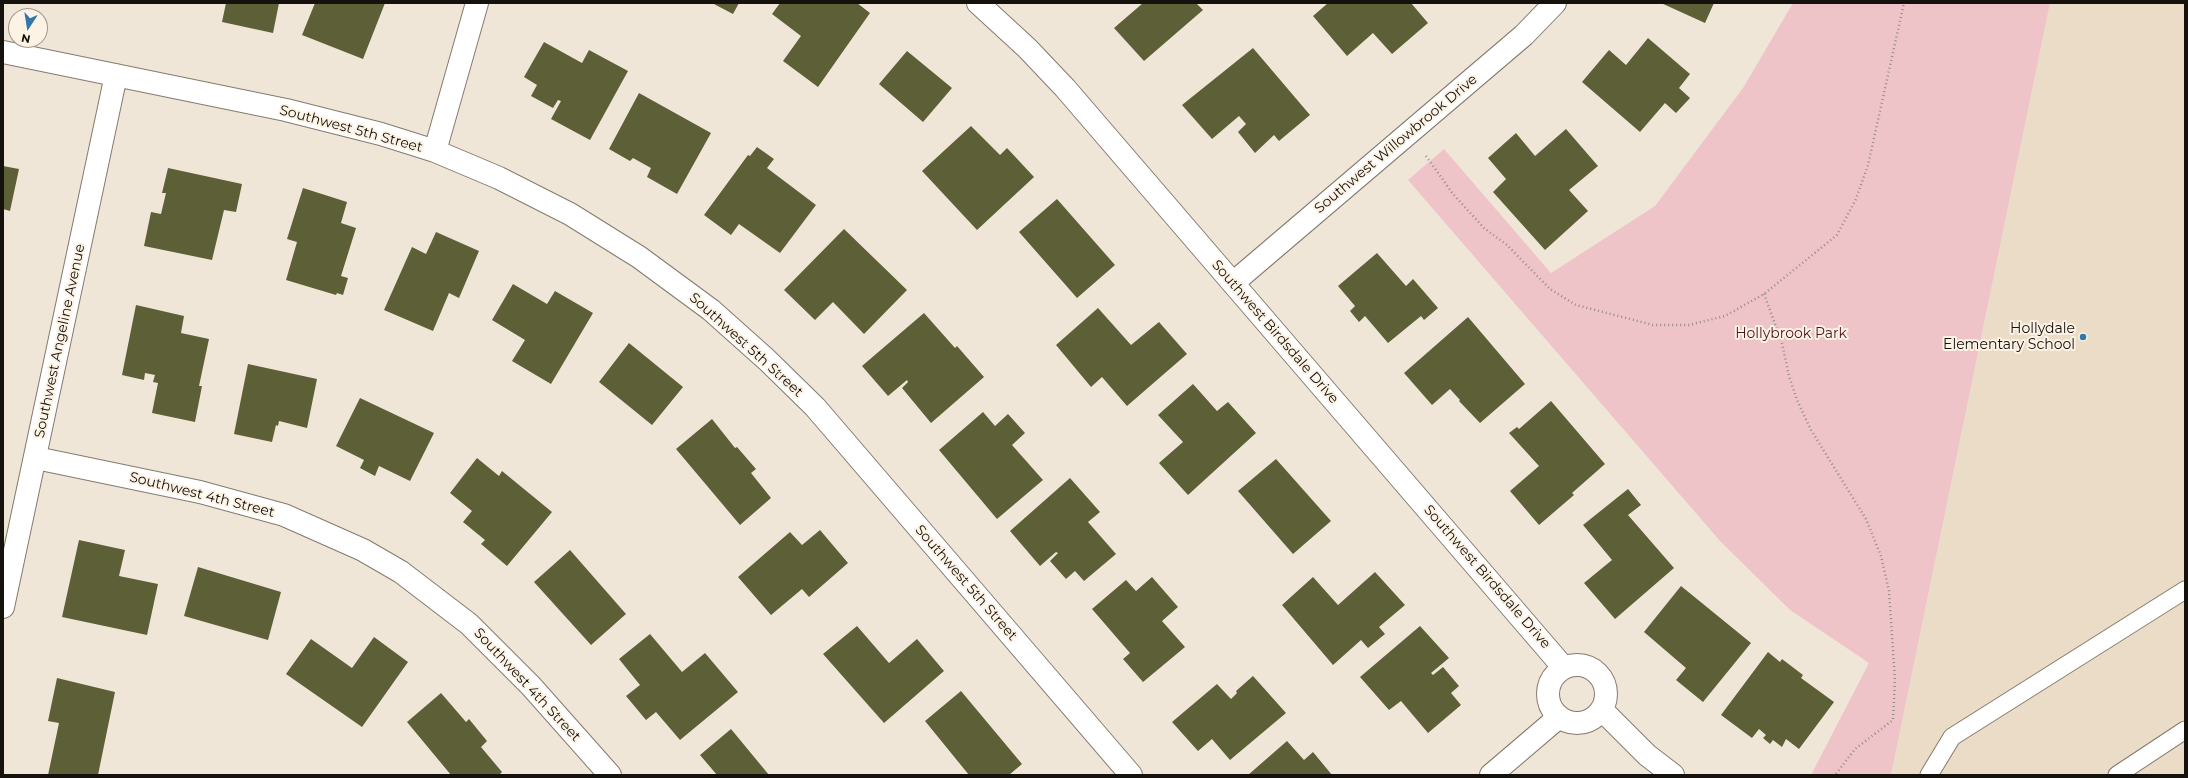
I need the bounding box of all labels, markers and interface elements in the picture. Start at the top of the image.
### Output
north arrow [8,8,48,48]
text: N [20,31,32,47]
street label: Southwest Willowbrook Drive [1311,71,1481,217]
street label: Southwest 5th Street [278,102,424,156]
street label: Southwest Angeline Avenue [31,242,89,440]
street label: Southwest Birdsdale Drive [1208,257,1342,407]
street label: Southwest 5th Street [686,289,806,401]
place label: Hollydale Elementary School [1943,321,2075,354]
park label: Hollybrook Park [1735,326,1847,342]
marker: Hollydale Elementary School [2078,332,2088,342]
street label: Southwest 4th Street [128,469,276,521]
street label: Southwest Birdsdale Drive [1420,502,1554,652]
street label: Southwest 5th Street [911,522,1021,644]
street label: Southwest 4th Street [470,625,584,745]

